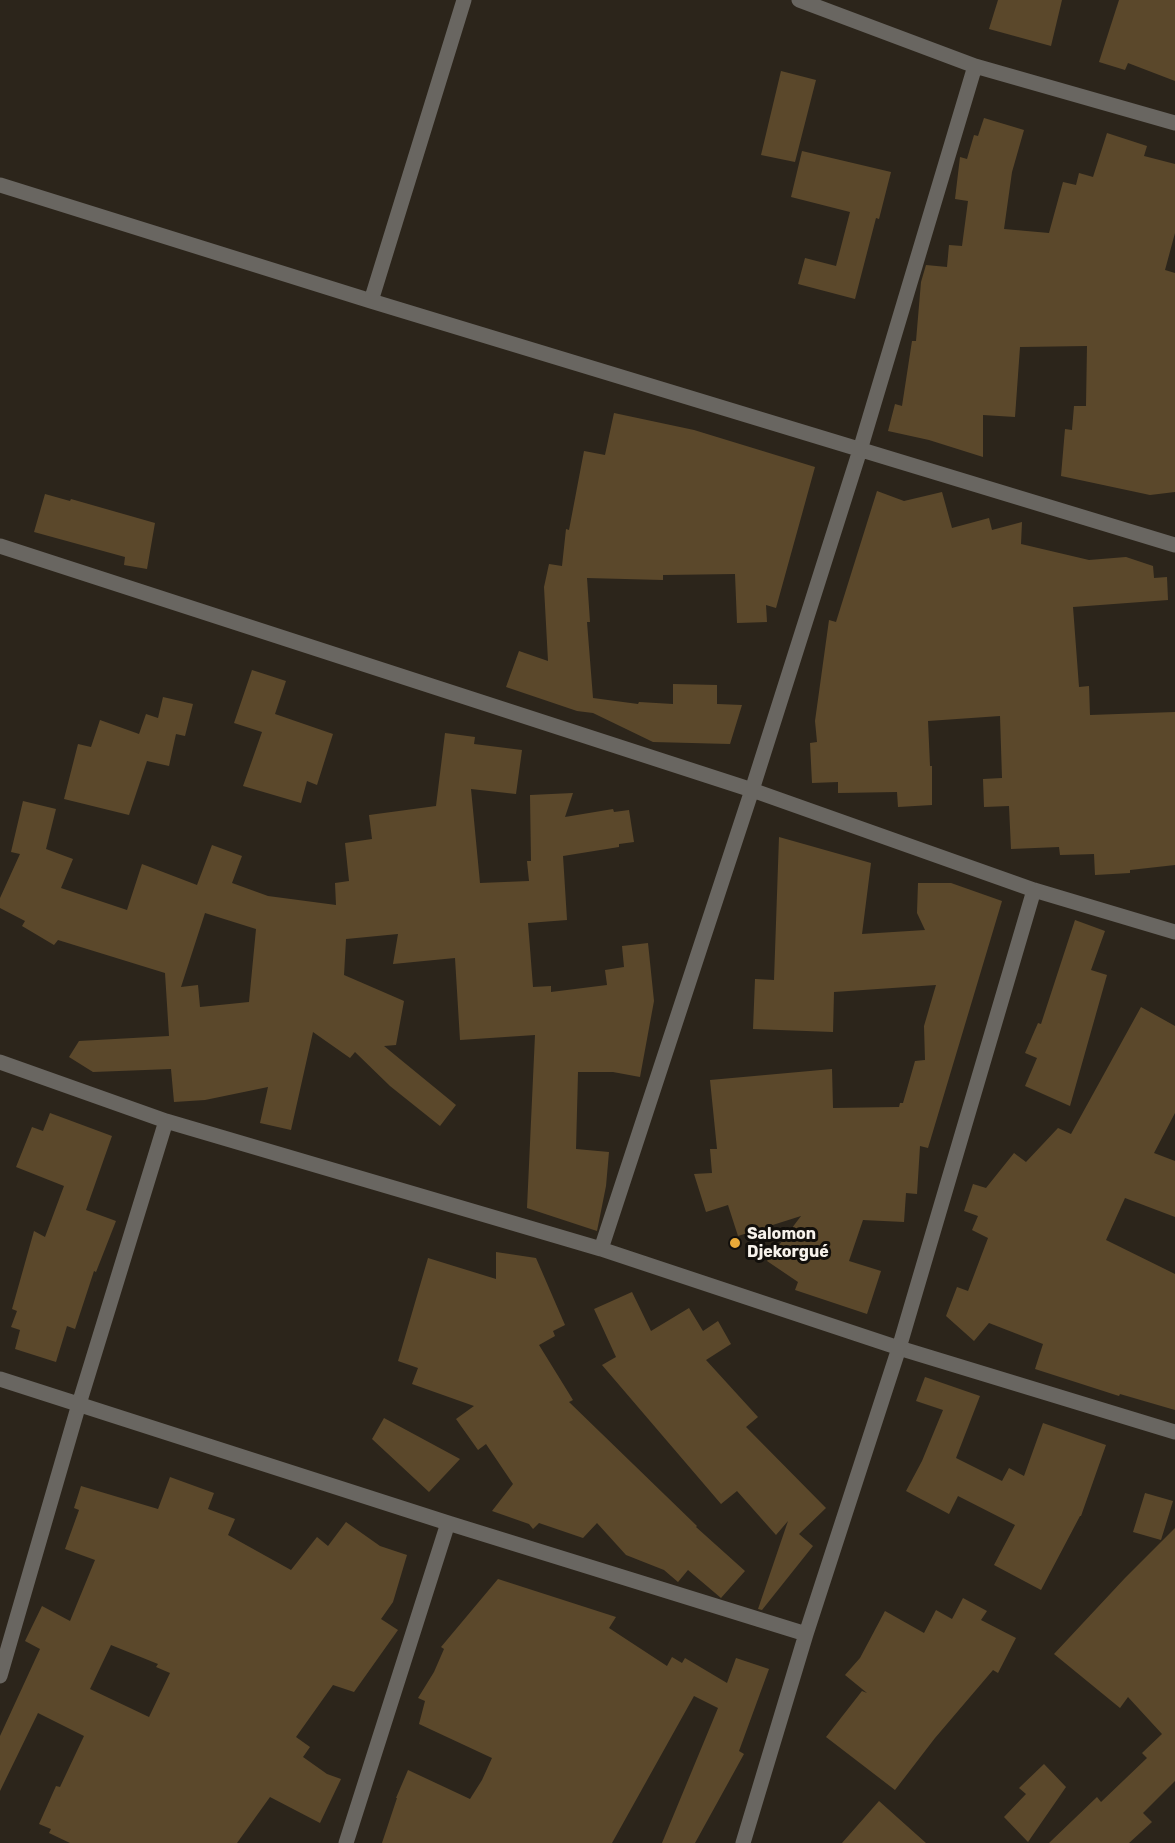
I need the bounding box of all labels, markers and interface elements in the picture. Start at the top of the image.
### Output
place label: Salomon Djekorgué [747,1224,829,1262]
marker: Salomon Djekorgué [728,1236,742,1250]

